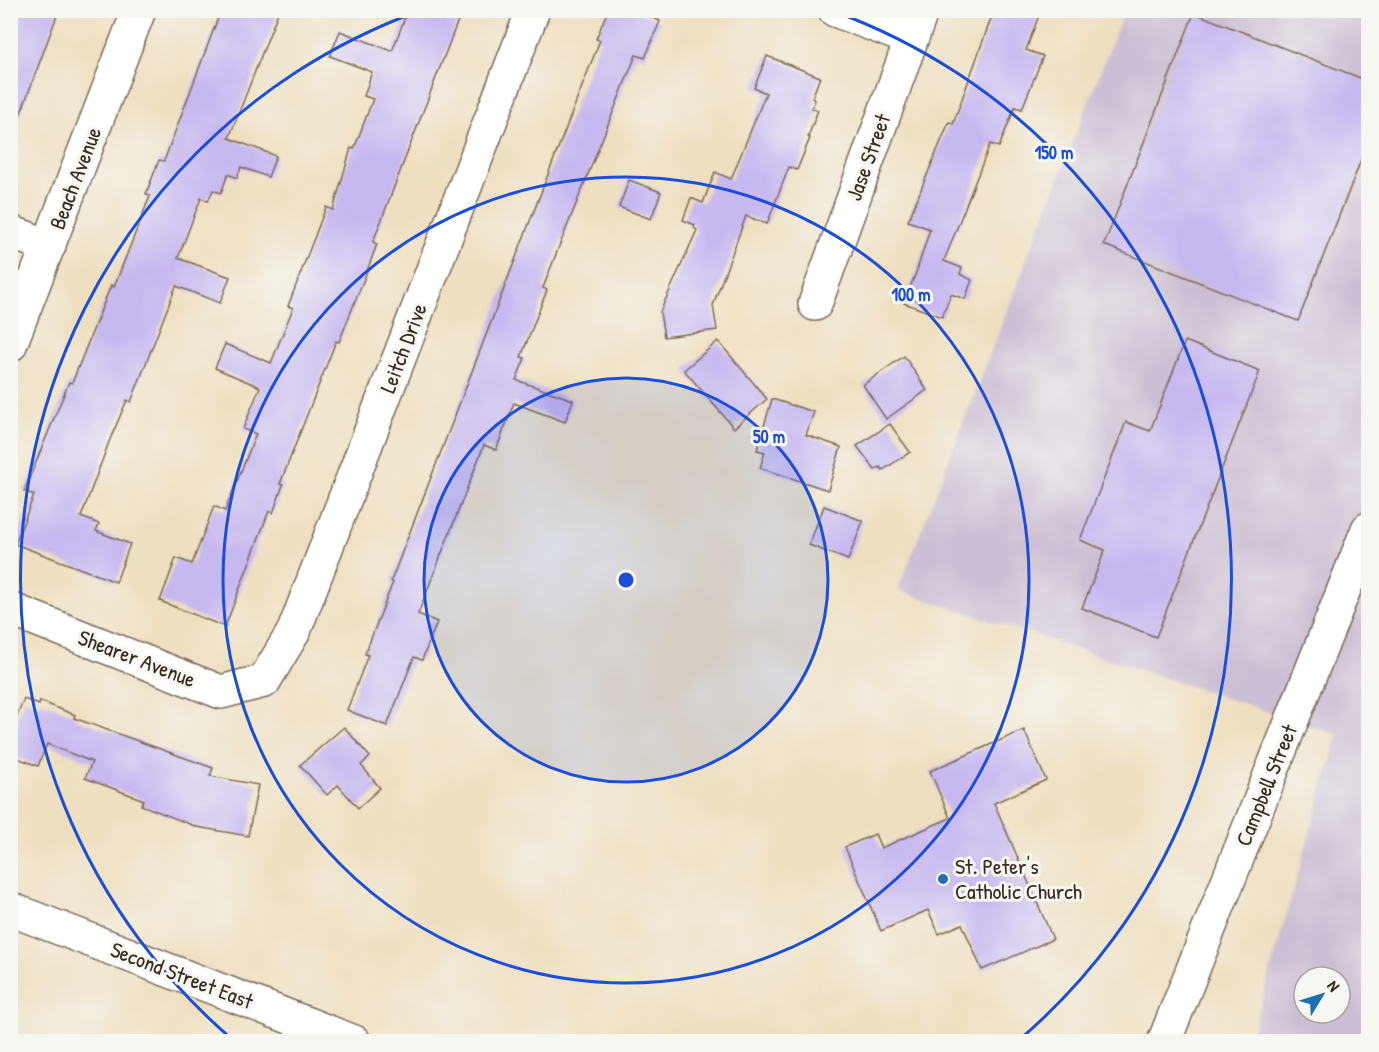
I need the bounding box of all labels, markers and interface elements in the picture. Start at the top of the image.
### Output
street label: Jase Street [838,109,898,205]
street label: Beach Avenue [42,122,108,233]
text: 150 m [1035,140,1073,165]
text: 100 m [891,282,931,307]
street label: Leitch Drive [372,299,434,397]
text: 50 m [753,424,785,449]
centre of rings [616,570,636,590]
street label: Shearer Avenue [74,622,200,694]
street label: Campbell Street [1228,719,1304,850]
place label: St. Peter's Catholic Church [955,851,1082,906]
marker: St. Peter's Catholic Church [936,872,950,886]
street label: Second Street East [106,934,258,1016]
north arrow [1292,965,1352,1025]
text: N [1323,976,1345,996]

